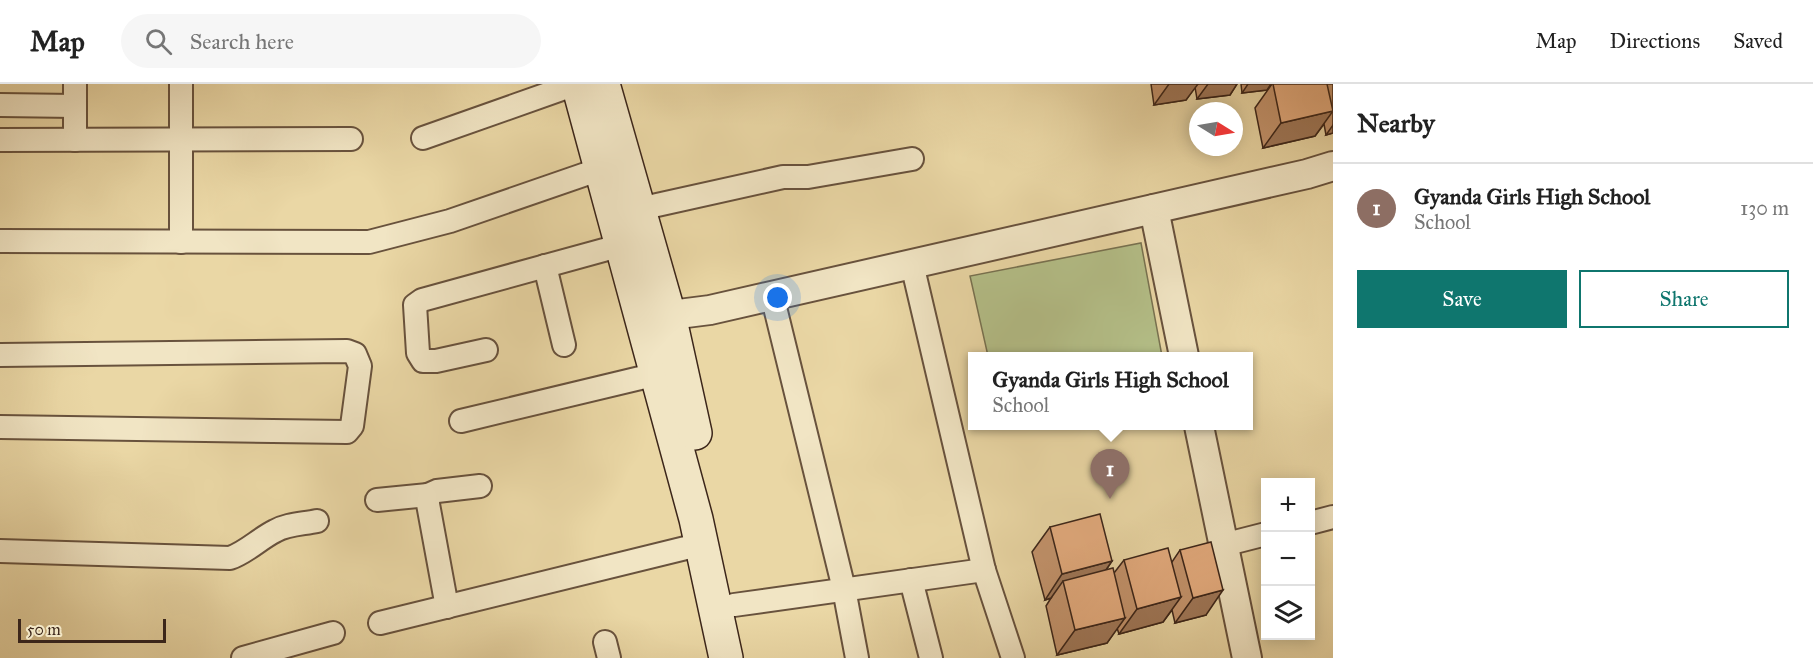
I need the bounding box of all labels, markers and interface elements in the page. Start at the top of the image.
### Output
search box [121,14,541,68]
text: Map [30,24,85,59]
icon: search [142,25,175,58]
text: Search here [190,28,294,55]
text: Map [1536,28,1577,54]
text: Directions [1610,28,1700,54]
text: Saved [1733,28,1783,54]
north arrow [1189,102,1243,156]
text: Nearby [1357,107,1435,139]
text: Gyanda Girls High School [1414,183,1650,210]
text: 1 [1373,196,1380,220]
text: 130 m [1740,196,1789,220]
text: School [1414,210,1471,234]
button: Save [1357,270,1567,328]
button: Share [1579,270,1789,328]
your location [763,283,792,312]
popup [968,352,1253,430]
text: Gyanda Girls High School [992,366,1229,393]
text: School [992,393,1049,417]
pin: 1 [1090,450,1130,499]
map controls [1261,478,1315,640]
button: + [1261,478,1315,532]
button: − [1261,532,1315,586]
button: layers [1261,586,1315,640]
scale bar [18,616,166,644]
text: 50 m [27,620,61,639]

